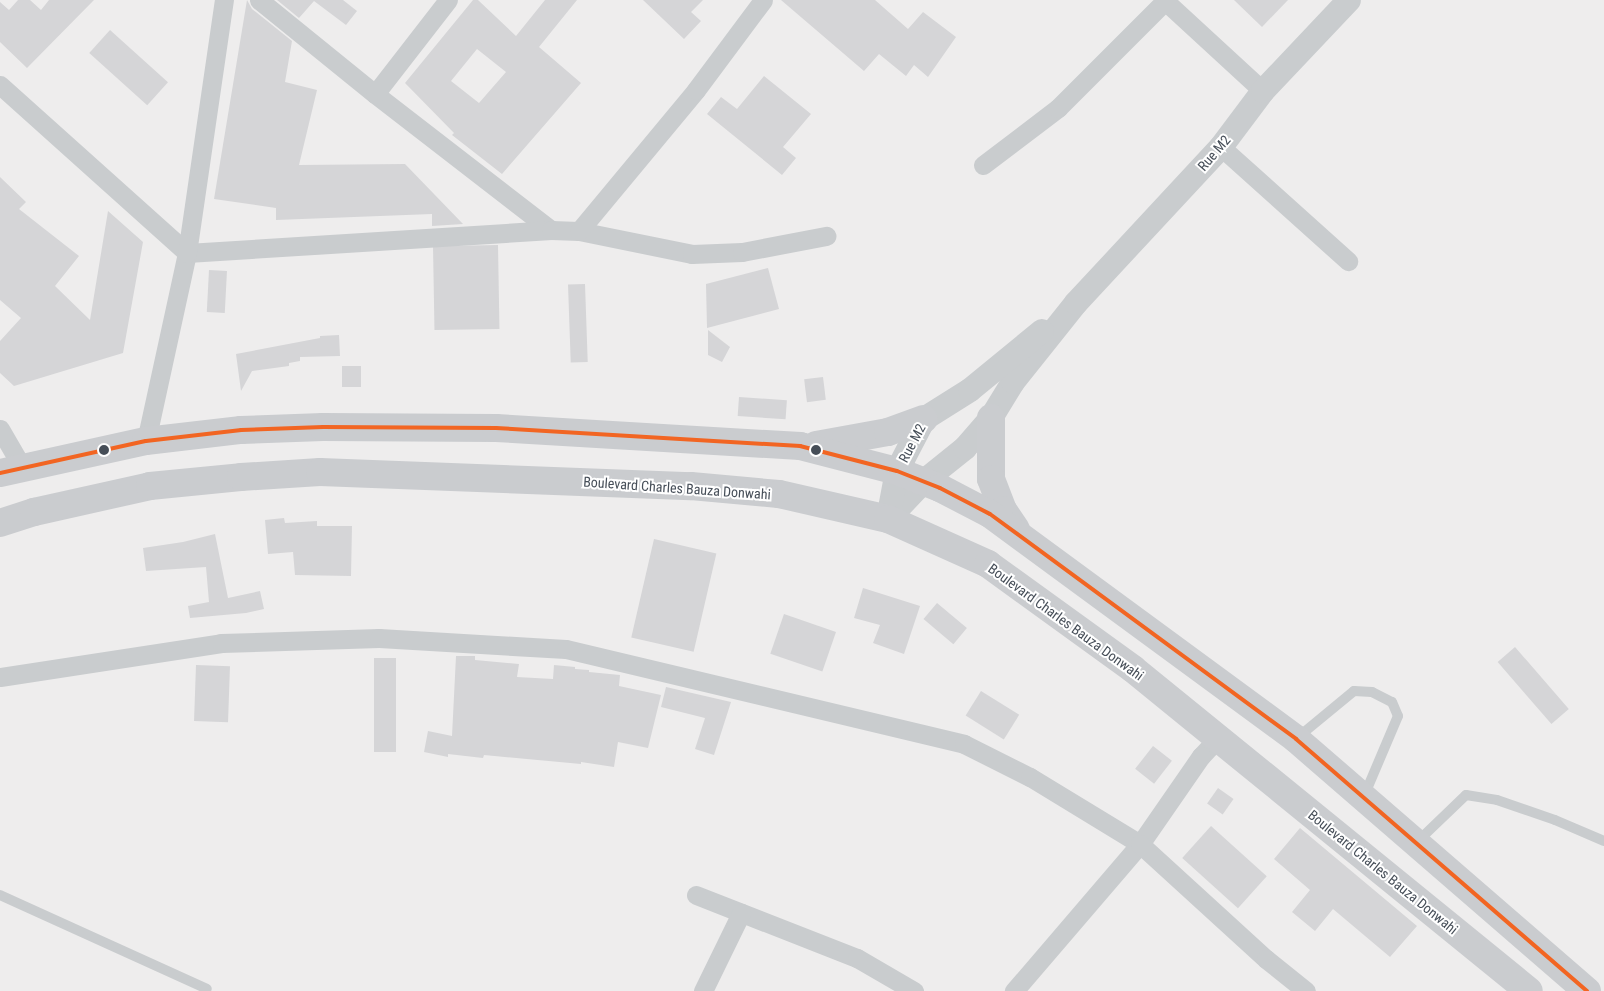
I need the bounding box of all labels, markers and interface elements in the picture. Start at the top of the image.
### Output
street label: Rue M2 [1194,132,1234,174]
street label: Rue M2 [895,421,929,465]
unlabelled marker [99,445,109,455]
unlabelled marker [811,445,821,455]
street label: Boulevard Charles Bauza Donwahi [583,473,771,503]
street label: Boulevard Charles Bauza Donwahi [985,560,1147,684]
street label: Boulevard Charles Bauza Donwahi [1305,806,1461,938]

